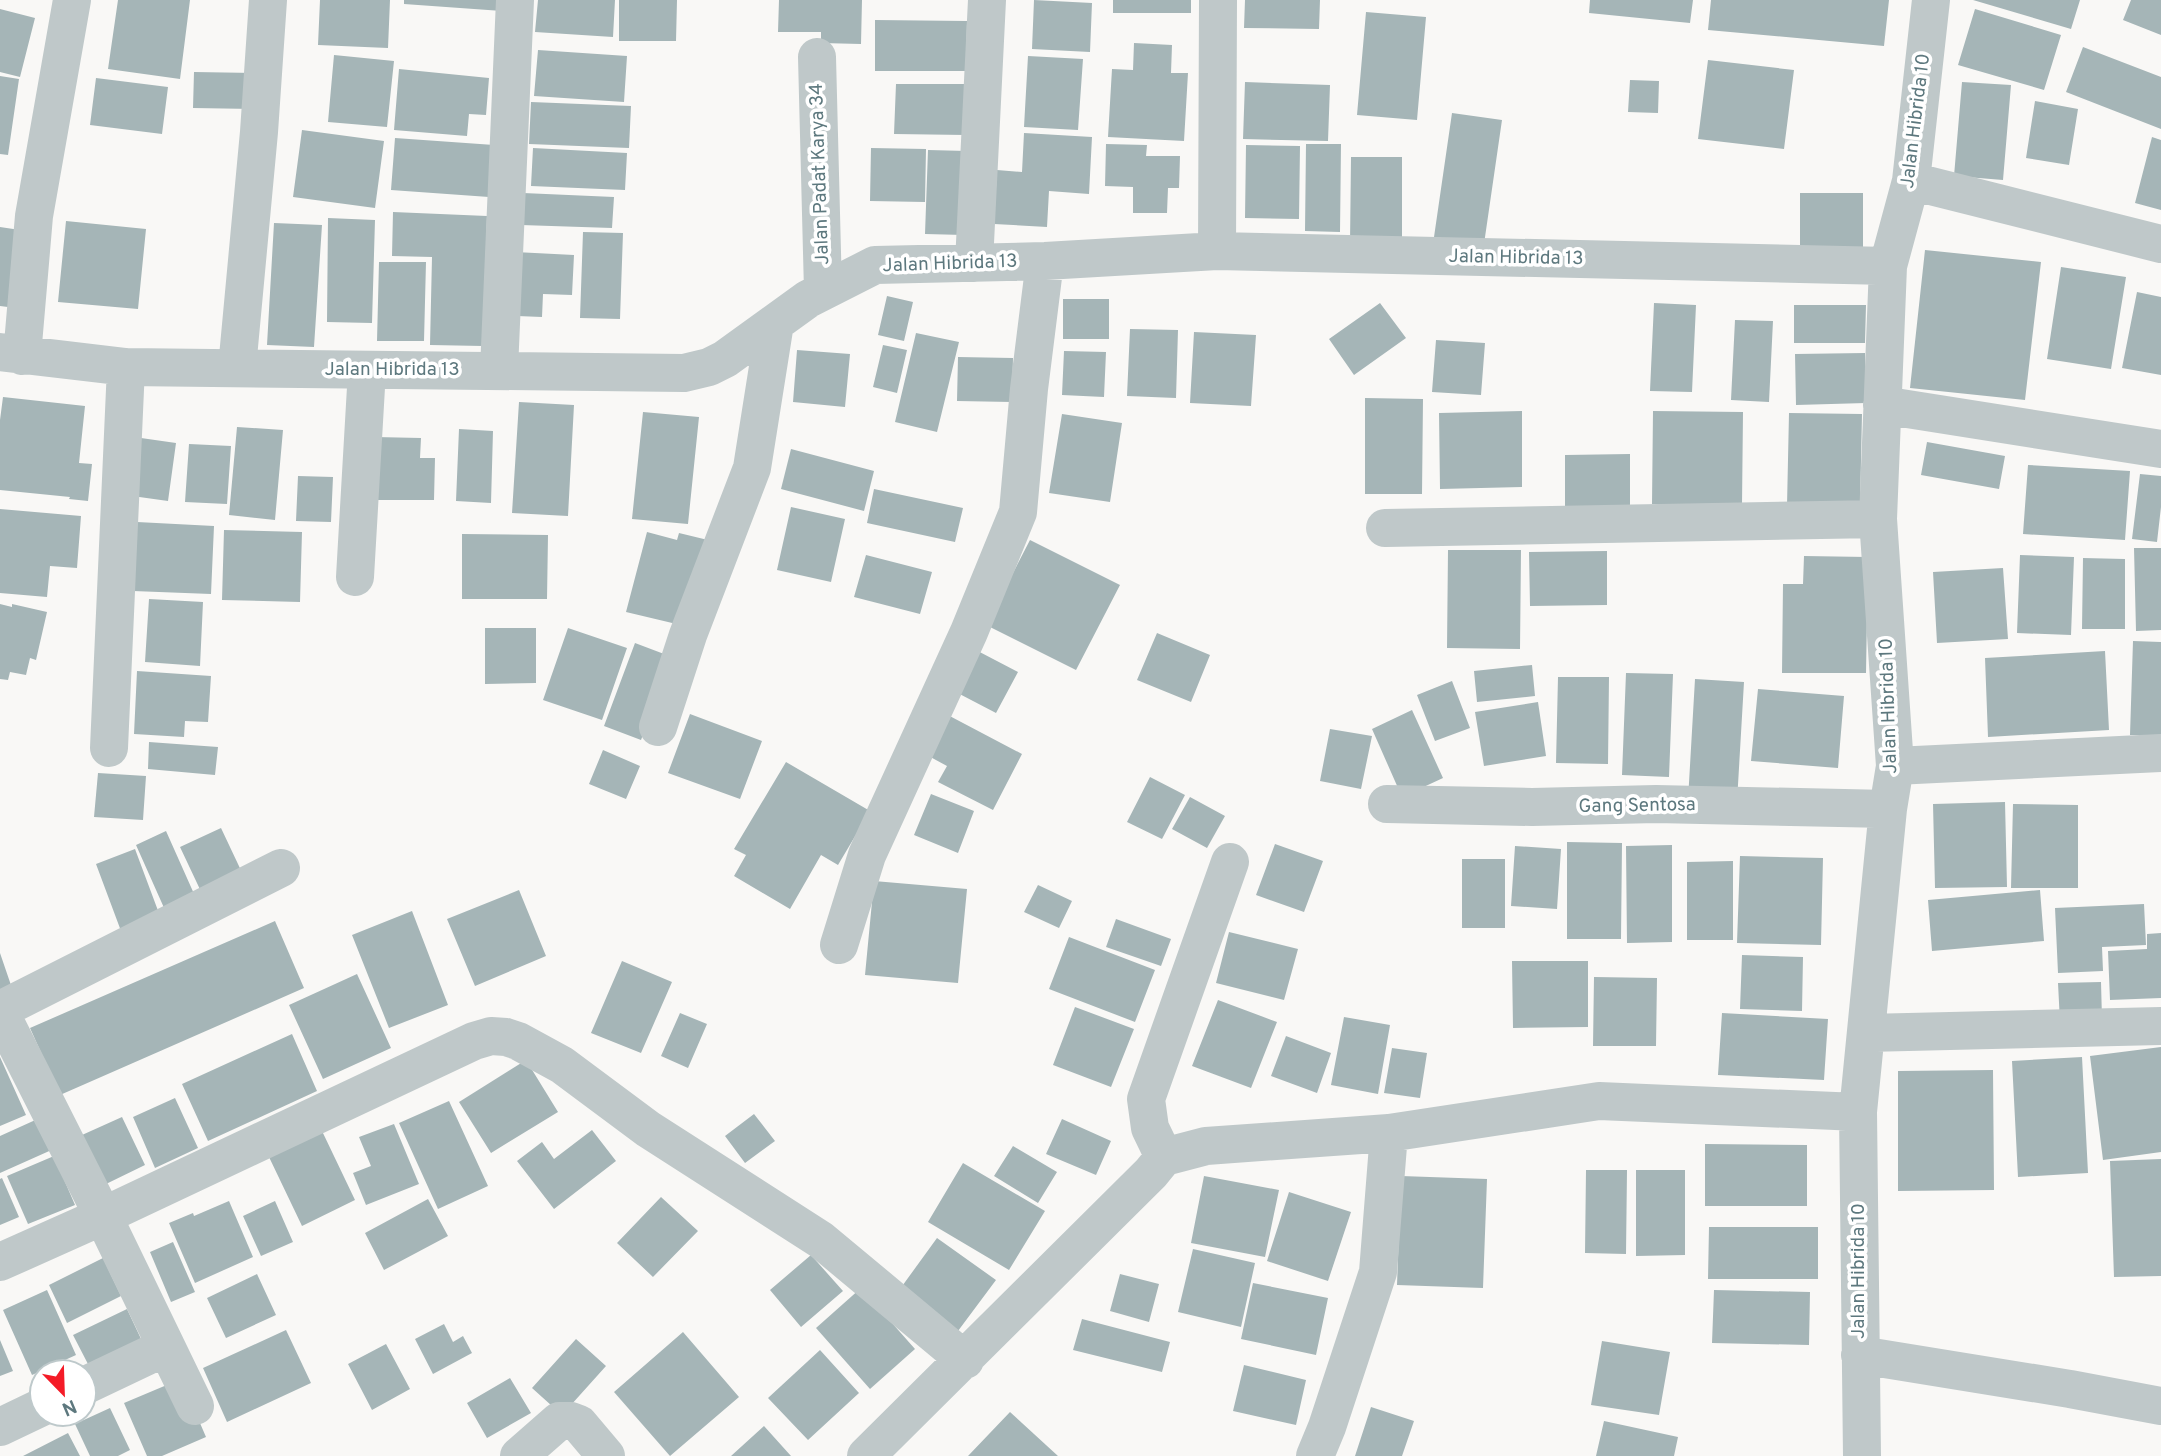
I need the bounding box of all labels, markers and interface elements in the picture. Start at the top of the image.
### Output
street label: Jalan Hibrida 10 [1896,52,1936,190]
street label: Jalan Padat Karya 34 [805,83,835,265]
street label: Jalan Hibrida 13 [1448,245,1584,271]
street label: Jalan Hibrida 13 [882,250,1018,278]
street label: Jalan Hibrida 13 [324,358,460,382]
street label: Jalan Hibrida 10 [1875,638,1903,774]
street label: Gang Sentosa [1578,793,1696,819]
street label: Jalan Hibrida 10 [1847,1203,1871,1339]
north arrow [28,1358,98,1428]
text: N [58,1393,80,1421]

